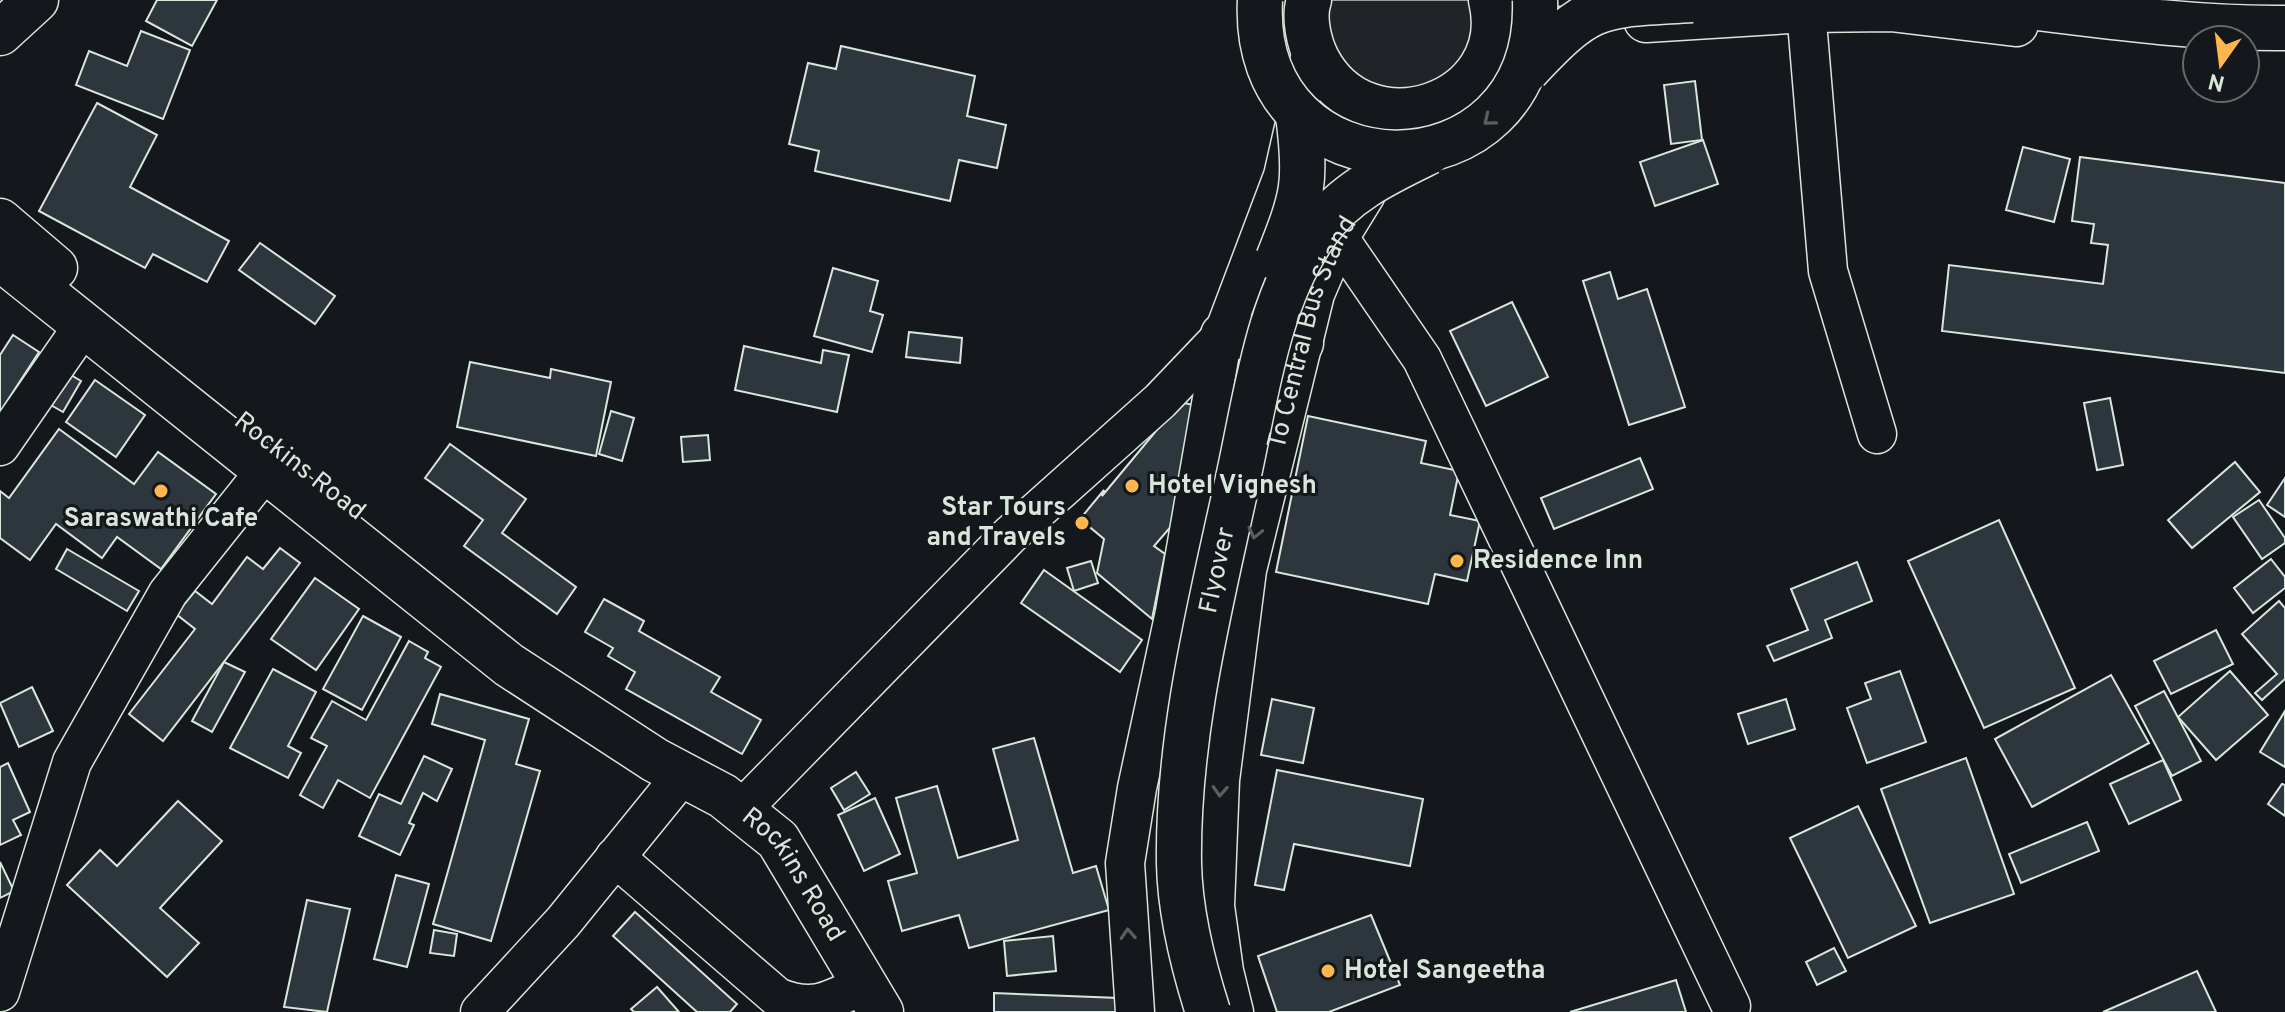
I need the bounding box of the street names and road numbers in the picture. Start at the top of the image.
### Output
street label: To Central Bus Stand [1261,210,1365,453]
street label: Rockins Road [227,405,371,529]
street label: Flyover [1192,524,1243,616]
street label: Rockins Road [735,801,852,948]

